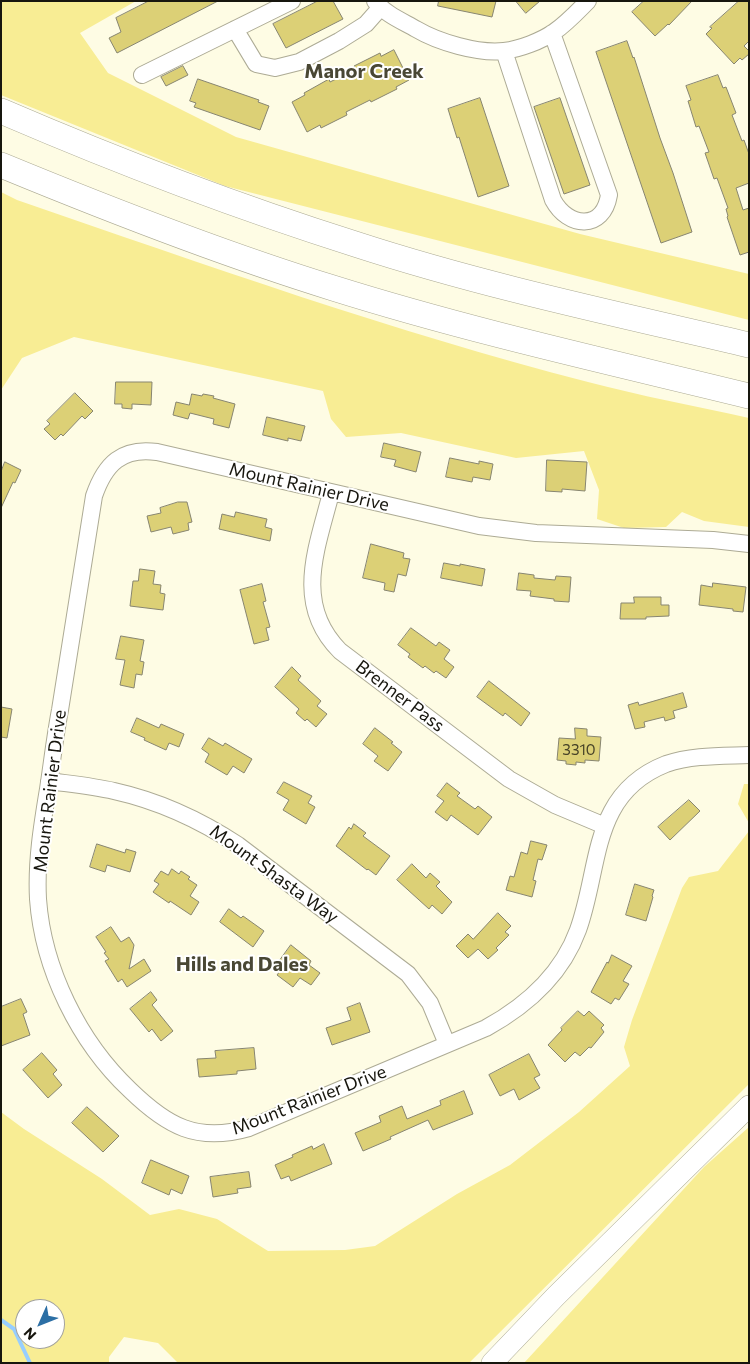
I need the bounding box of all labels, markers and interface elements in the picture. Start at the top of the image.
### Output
district label: Manor Creek [304,59,424,83]
street label: Mount Rainier Drive [227,458,391,516]
street label: Brenner Pass [351,656,449,736]
street label: Mount Rainier Drive [29,708,71,874]
house number: 3310 [562,741,596,759]
street label: Mount Shasta Way [205,820,343,928]
district label: Hills and Dales [176,952,308,976]
street label: Mount Rainier Drive [229,1061,389,1139]
north arrow [15,1299,65,1349]
text: N [20,1324,39,1344]

